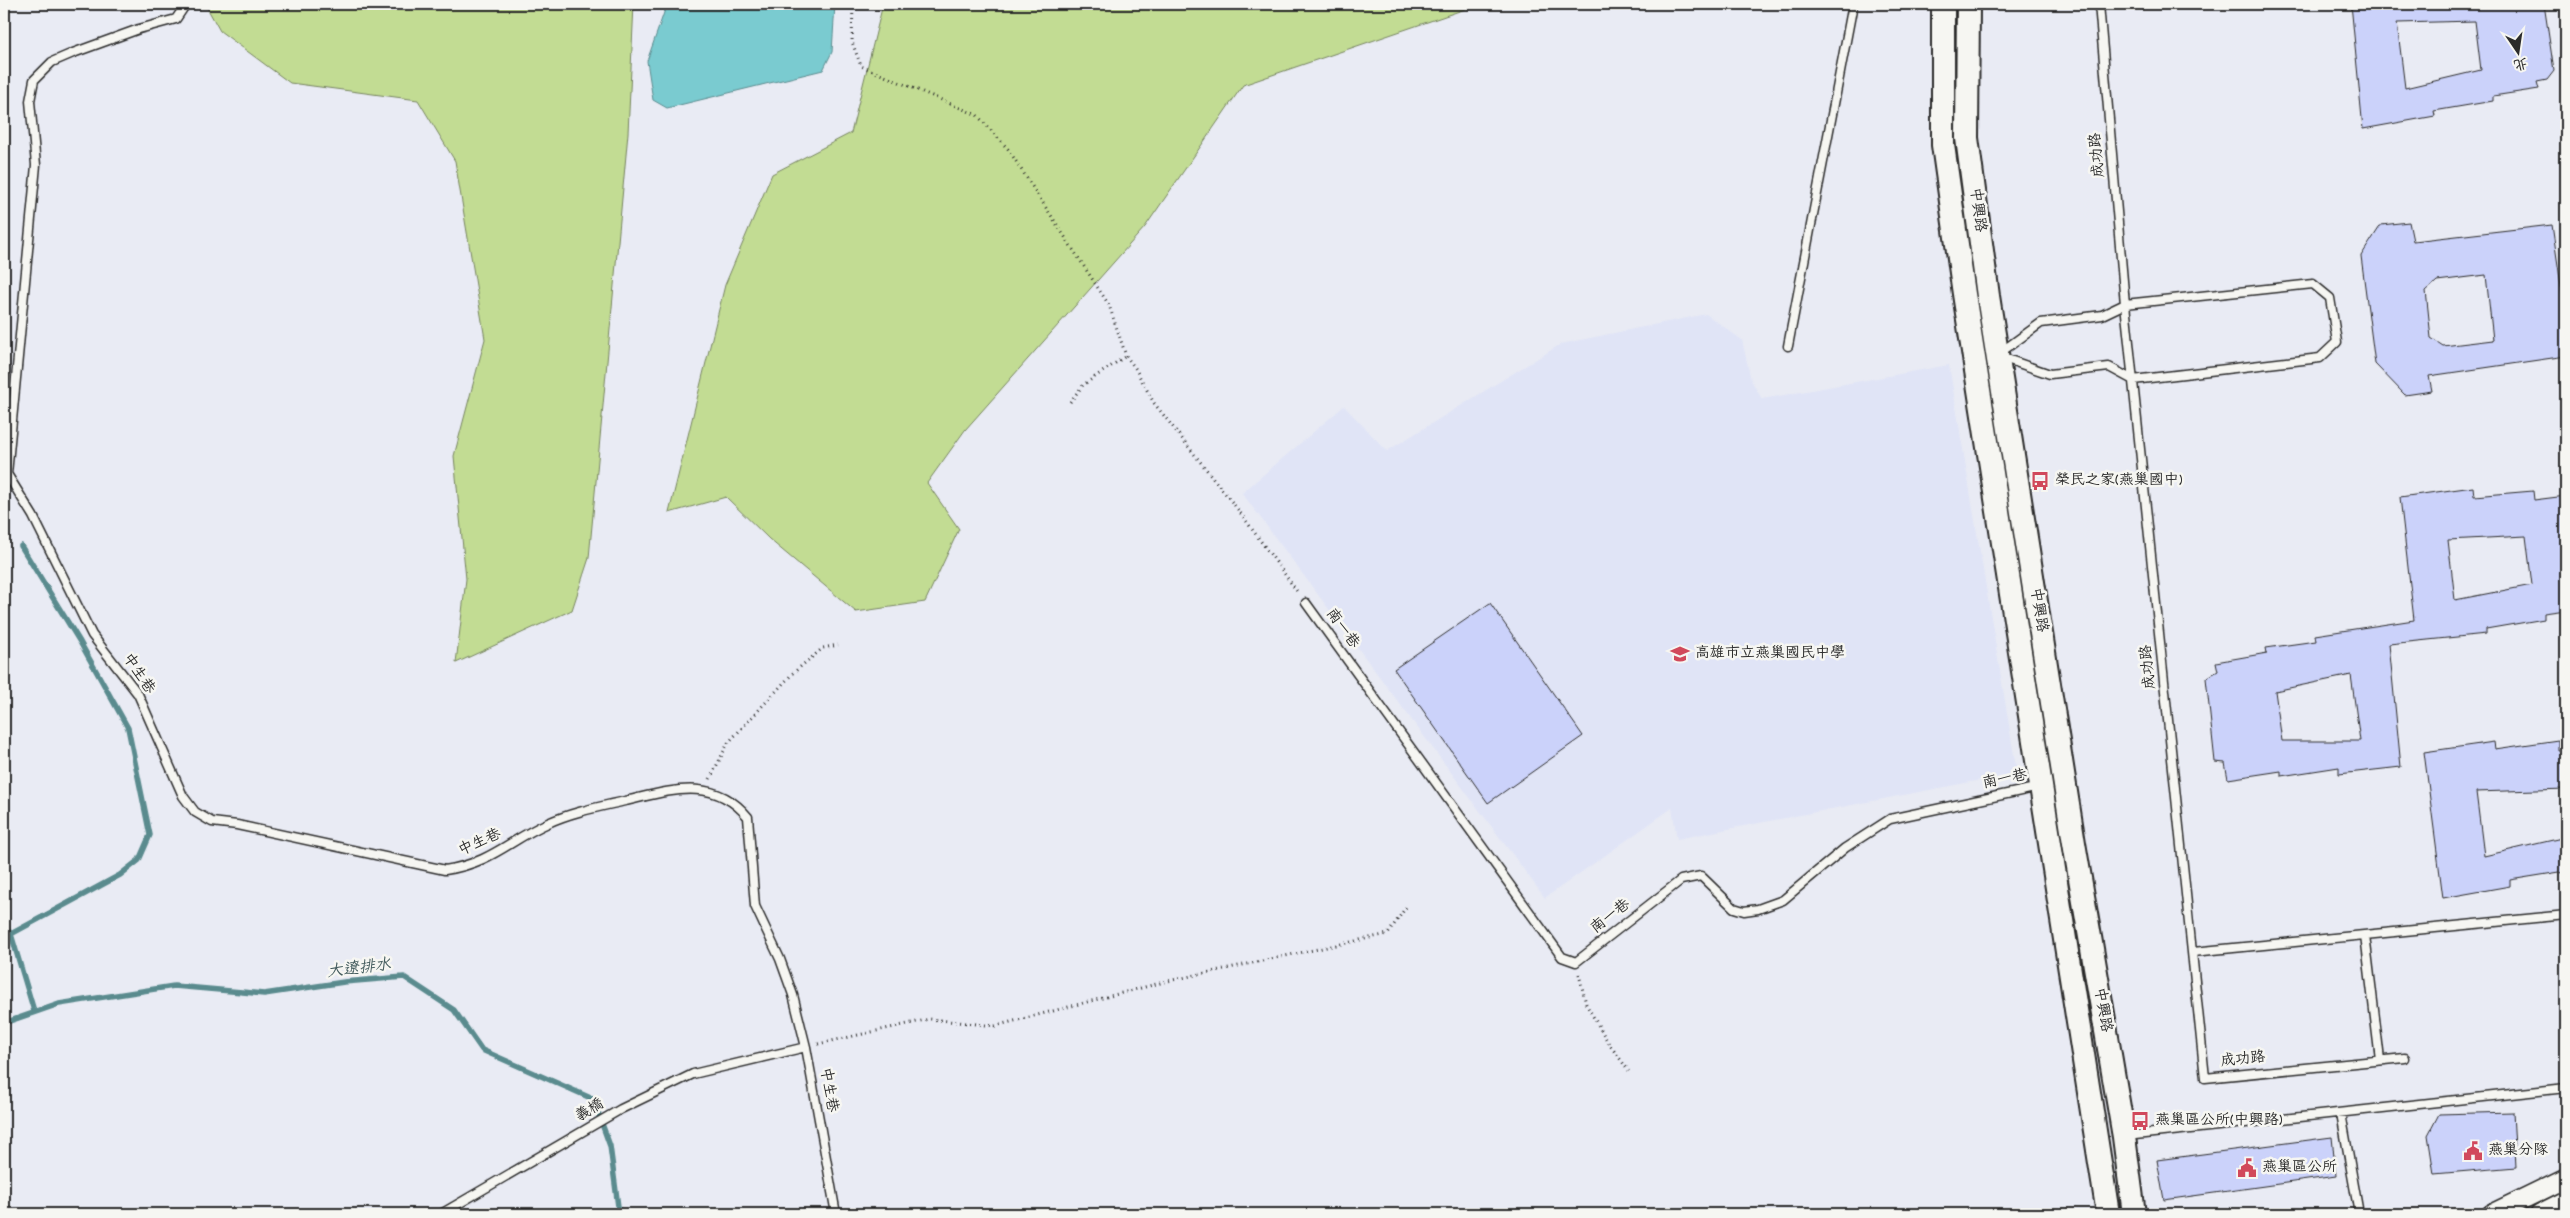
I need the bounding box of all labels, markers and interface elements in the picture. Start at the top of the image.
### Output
north arrow [2492,28,2542,78]
text: 北 [2511,51,2530,74]
street label: 成功路 [2085,132,2111,178]
street label: 中興路 [1963,186,1991,234]
bus stop icon: 榮民之家(燕巢國中) [2029,470,2051,492]
place label: 榮民之家(燕巢國中) [2055,470,2183,492]
street label: 中興路 [2024,586,2052,634]
street label: 南一巷 [1320,604,1364,654]
school or university icon: 高雄市立燕巢國民中學 [1669,643,1691,665]
place label: 高雄市立燕巢國民中學 [1695,643,1845,665]
street label: 成功路 [2136,643,2162,691]
street label: 中生巷 [116,649,160,699]
street label: 南一巷 [1981,765,2029,795]
street label: 中生巷 [455,824,505,862]
street label: 南一巷 [1586,894,1636,940]
water label: 大遼排水 [326,954,393,984]
street label: 中興路 [2087,986,2117,1034]
street label: 成功路 [2219,1047,2267,1073]
street label: 中生巷 [813,1066,843,1114]
street label: 義橋 [571,1094,609,1128]
bus stop icon: 燕巢區公所(中興路) [2129,1110,2151,1132]
place label: 燕巢區公所(中興路) [2155,1110,2283,1132]
public building icon: 燕巢分隊 [2462,1140,2484,1162]
place label: 燕巢分隊 [2488,1140,2548,1162]
public building icon: 燕巢區公所 [2236,1157,2258,1179]
place label: 燕巢區公所 [2262,1157,2337,1179]

